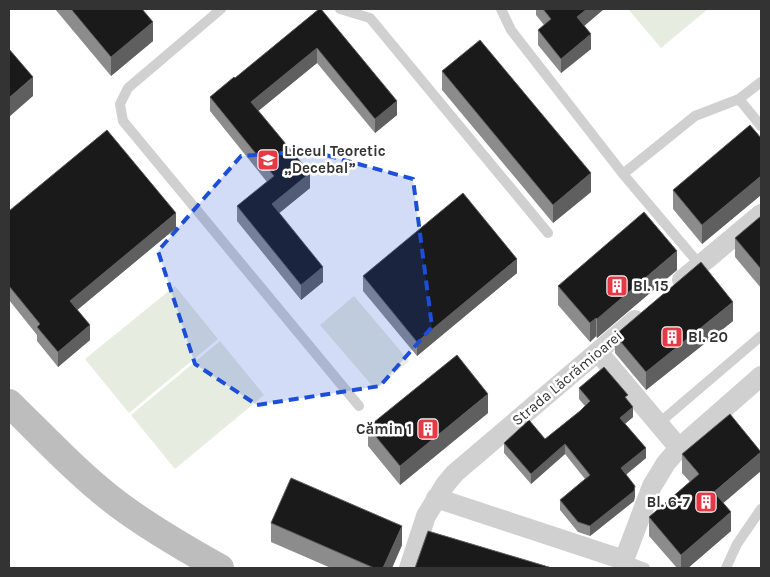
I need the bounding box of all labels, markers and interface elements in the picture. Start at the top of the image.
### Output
place label: Liceul Teoretic „Decebal” [284,142,386,177]
school or university icon: Liceul Teoretic „Decebal” [256,148,280,172]
building icon: Bl. 15 [605,274,629,298]
place label: Bl. 15 [633,277,669,295]
building icon: Bl. 20 [660,325,684,349]
street label: Strada Lăcrămioarei [508,327,626,429]
place label: Bl. 20 [688,328,728,346]
building icon: Cămin 1 [416,417,440,441]
place label: Cămin 1 [356,420,412,438]
building icon: Bl. 6-7 [694,490,718,514]
place label: Bl. 6-7 [647,493,691,511]

